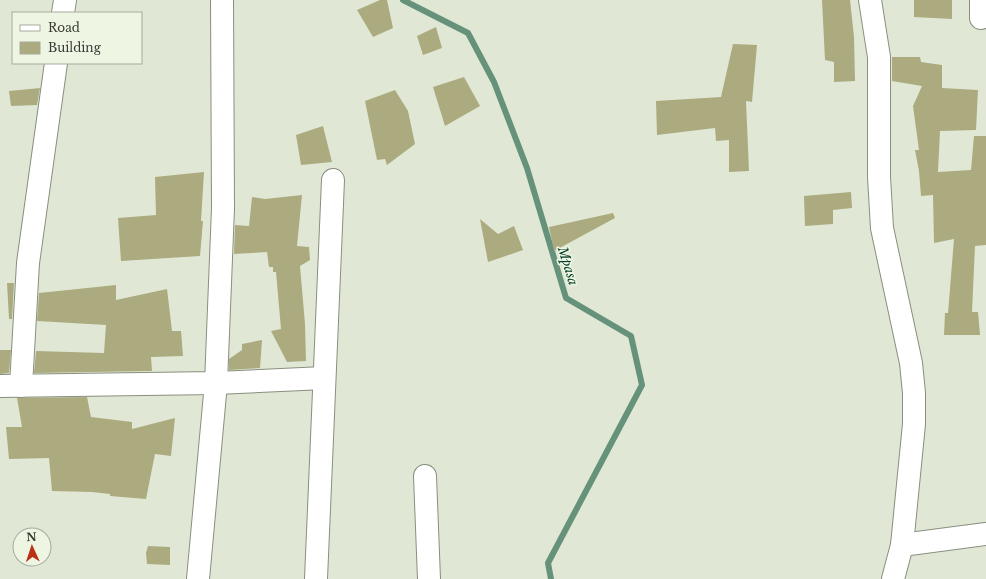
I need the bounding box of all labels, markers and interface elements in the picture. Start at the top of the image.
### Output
legend [12,12,142,64]
text: Road [48,20,80,35]
text: Building [48,40,102,55]
water label: Mpasa [554,243,582,288]
north arrow [12,527,52,567]
text: N [26,530,38,544]

